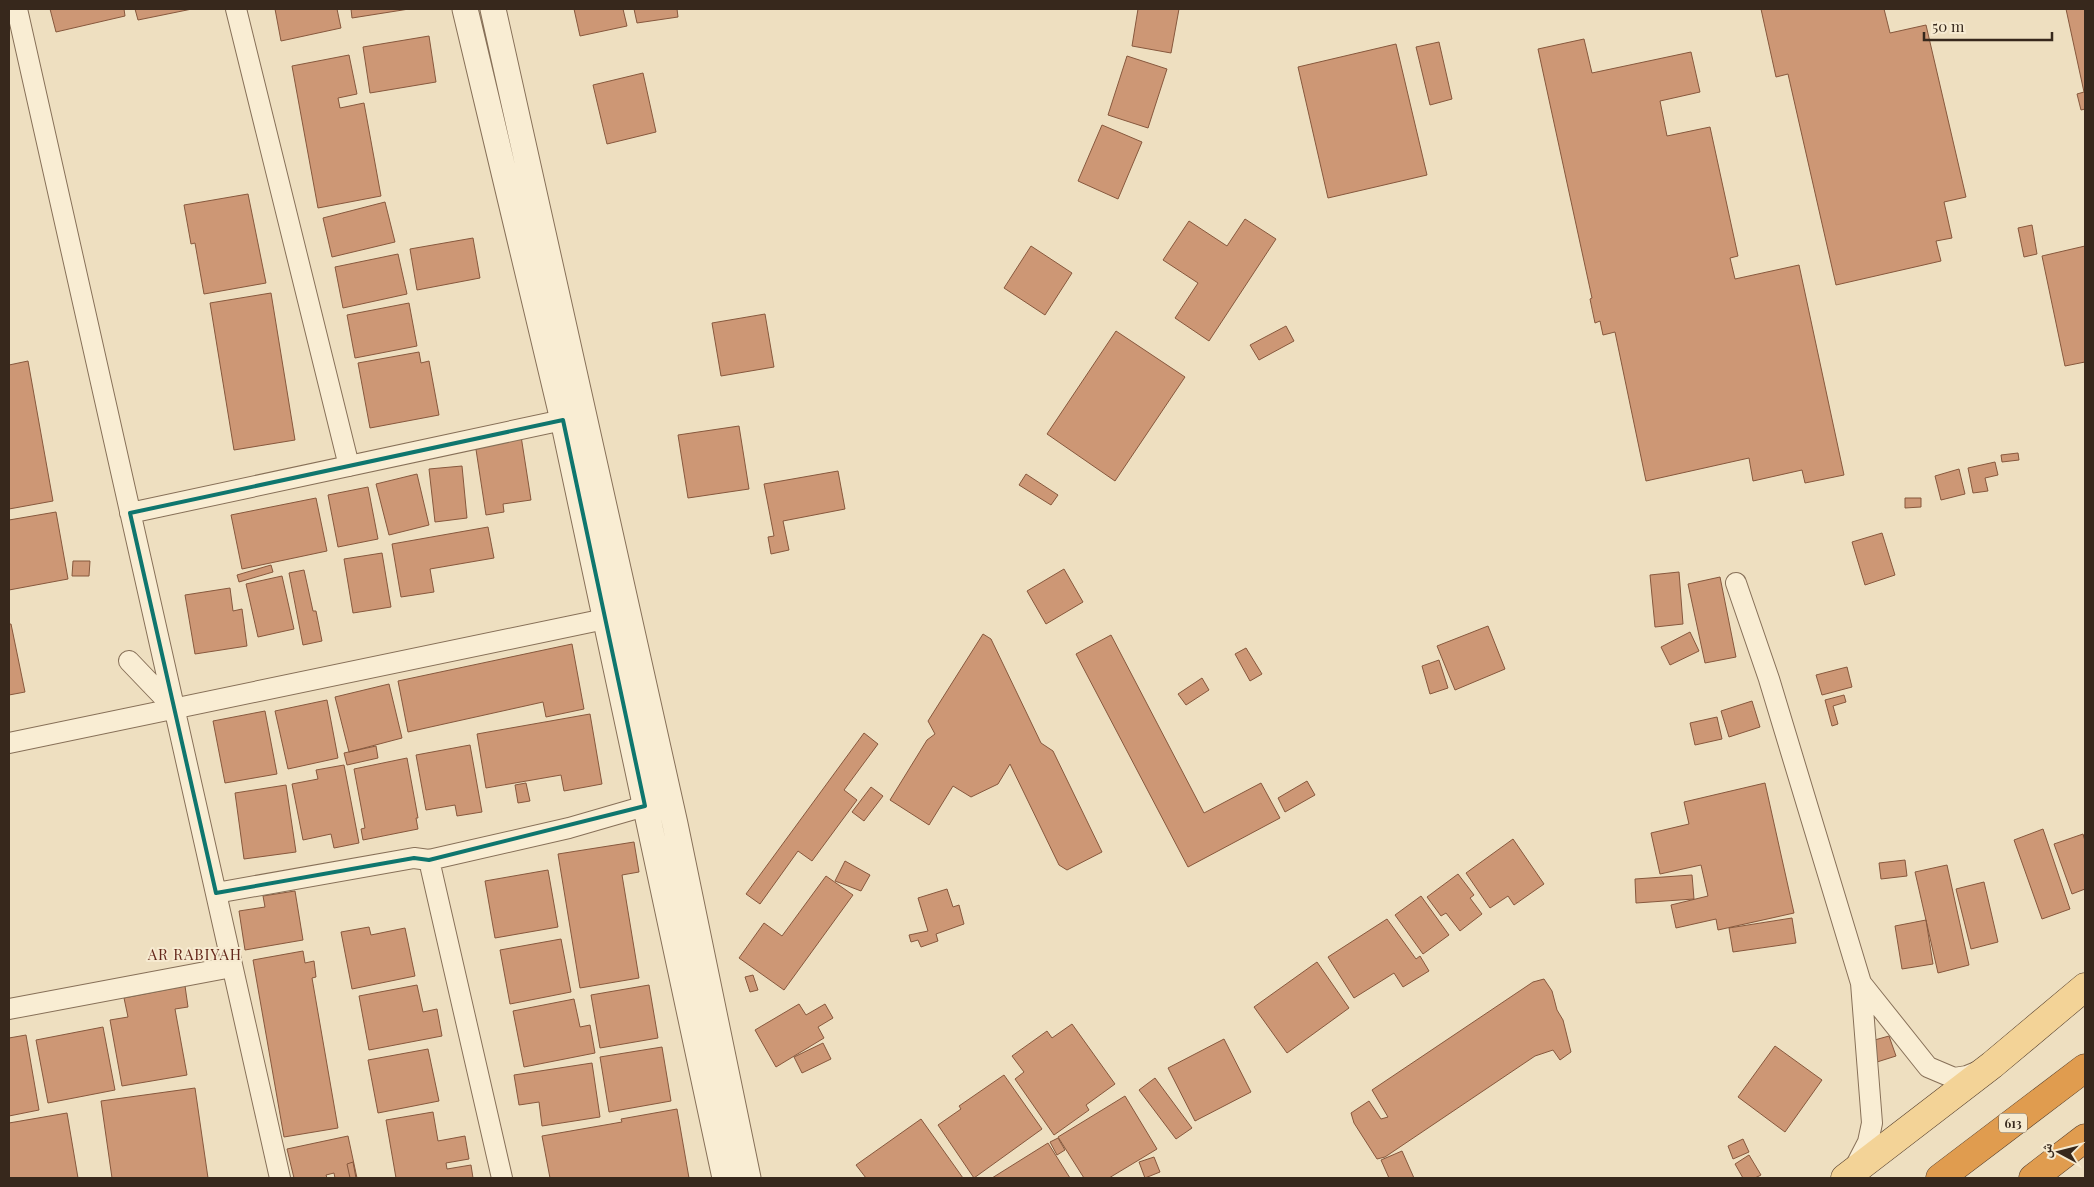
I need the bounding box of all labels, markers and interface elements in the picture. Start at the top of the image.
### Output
scale bar [1924,10,2052,42]
text: 50 m [1932,16,1965,36]
district label: AR RABIYAH [147,944,242,964]
road number: 613 [1999,1114,2027,1132]
north arrow [2034,1127,2084,1177]
text: ش [2035,1142,2056,1159]

